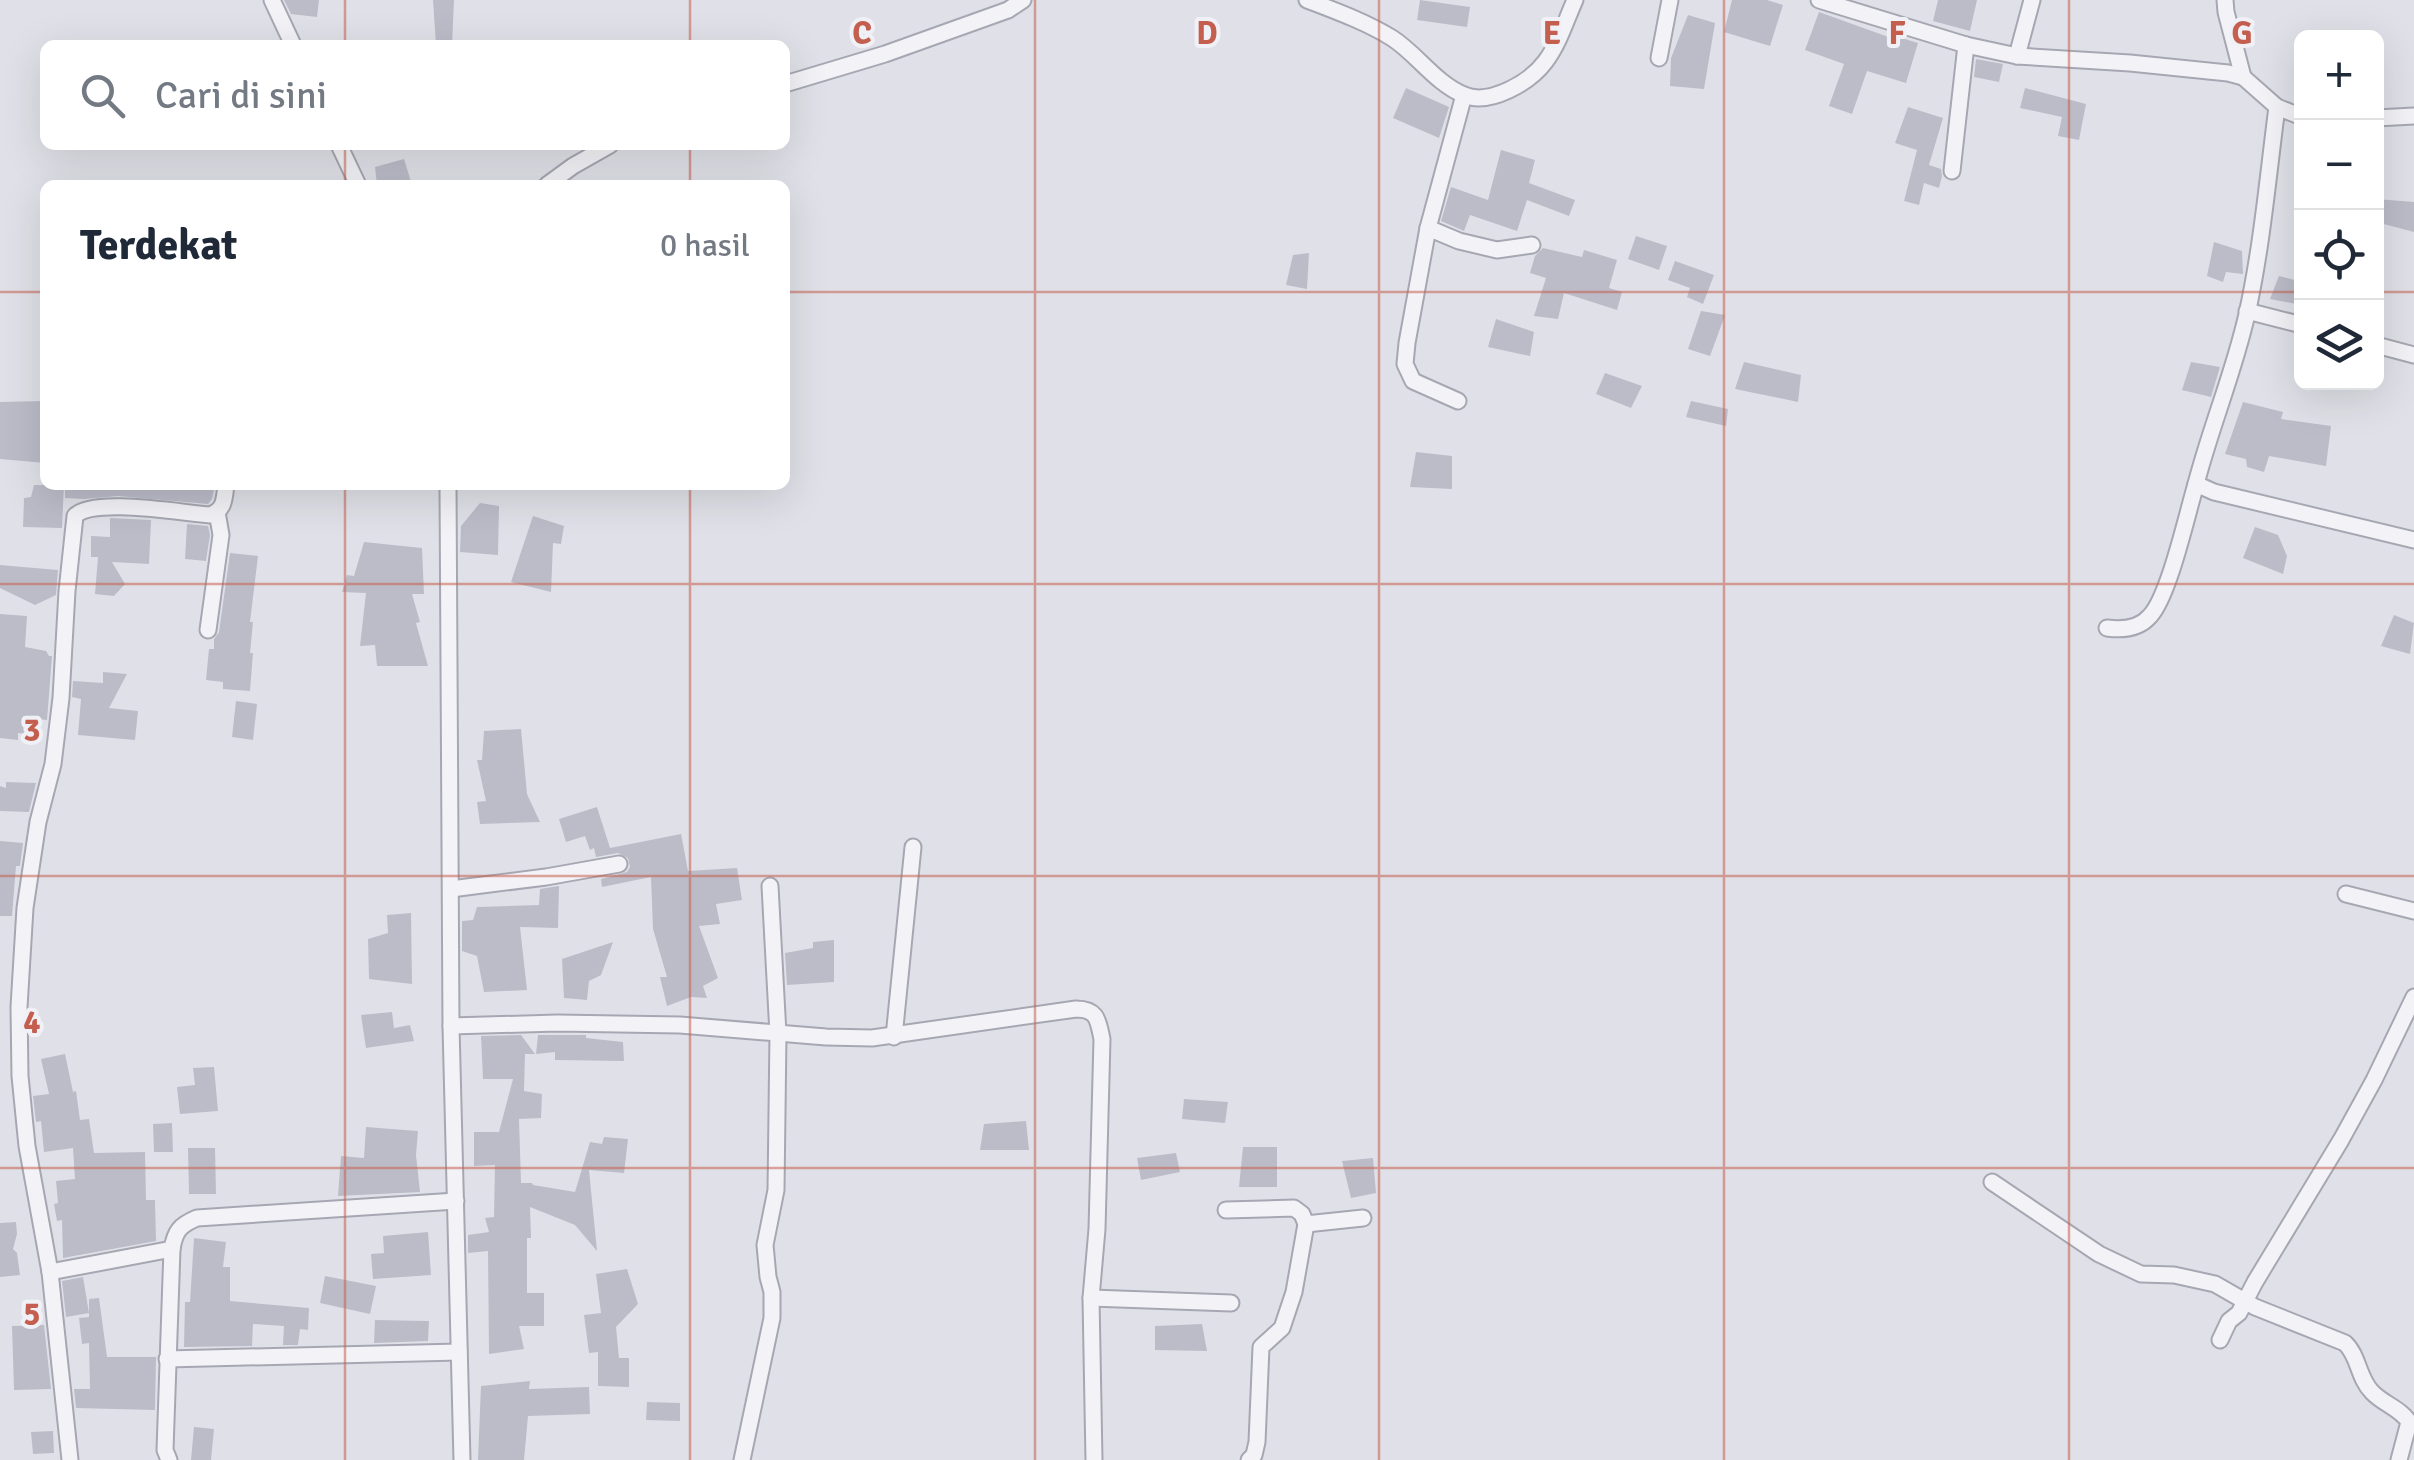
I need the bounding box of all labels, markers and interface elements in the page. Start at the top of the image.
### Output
text: C [852,14,872,53]
text: D [1196,14,1218,53]
text: E [1543,14,1561,53]
text: F [1888,14,1906,53]
text: G [2232,14,2252,53]
map controls [2294,30,2384,390]
button: + [2294,30,2384,120]
search box [40,40,790,150]
icon: search [75,68,130,123]
text: Cari di sini [155,72,327,119]
button: − [2294,120,2384,210]
button: locate [2294,210,2384,300]
text: Terdekat [80,220,237,271]
text: 0 hasil [660,226,750,265]
button: layers [2294,300,2384,390]
text: 3 [23,711,41,750]
text: 4 [23,1003,41,1042]
text: 5 [23,1295,41,1334]

